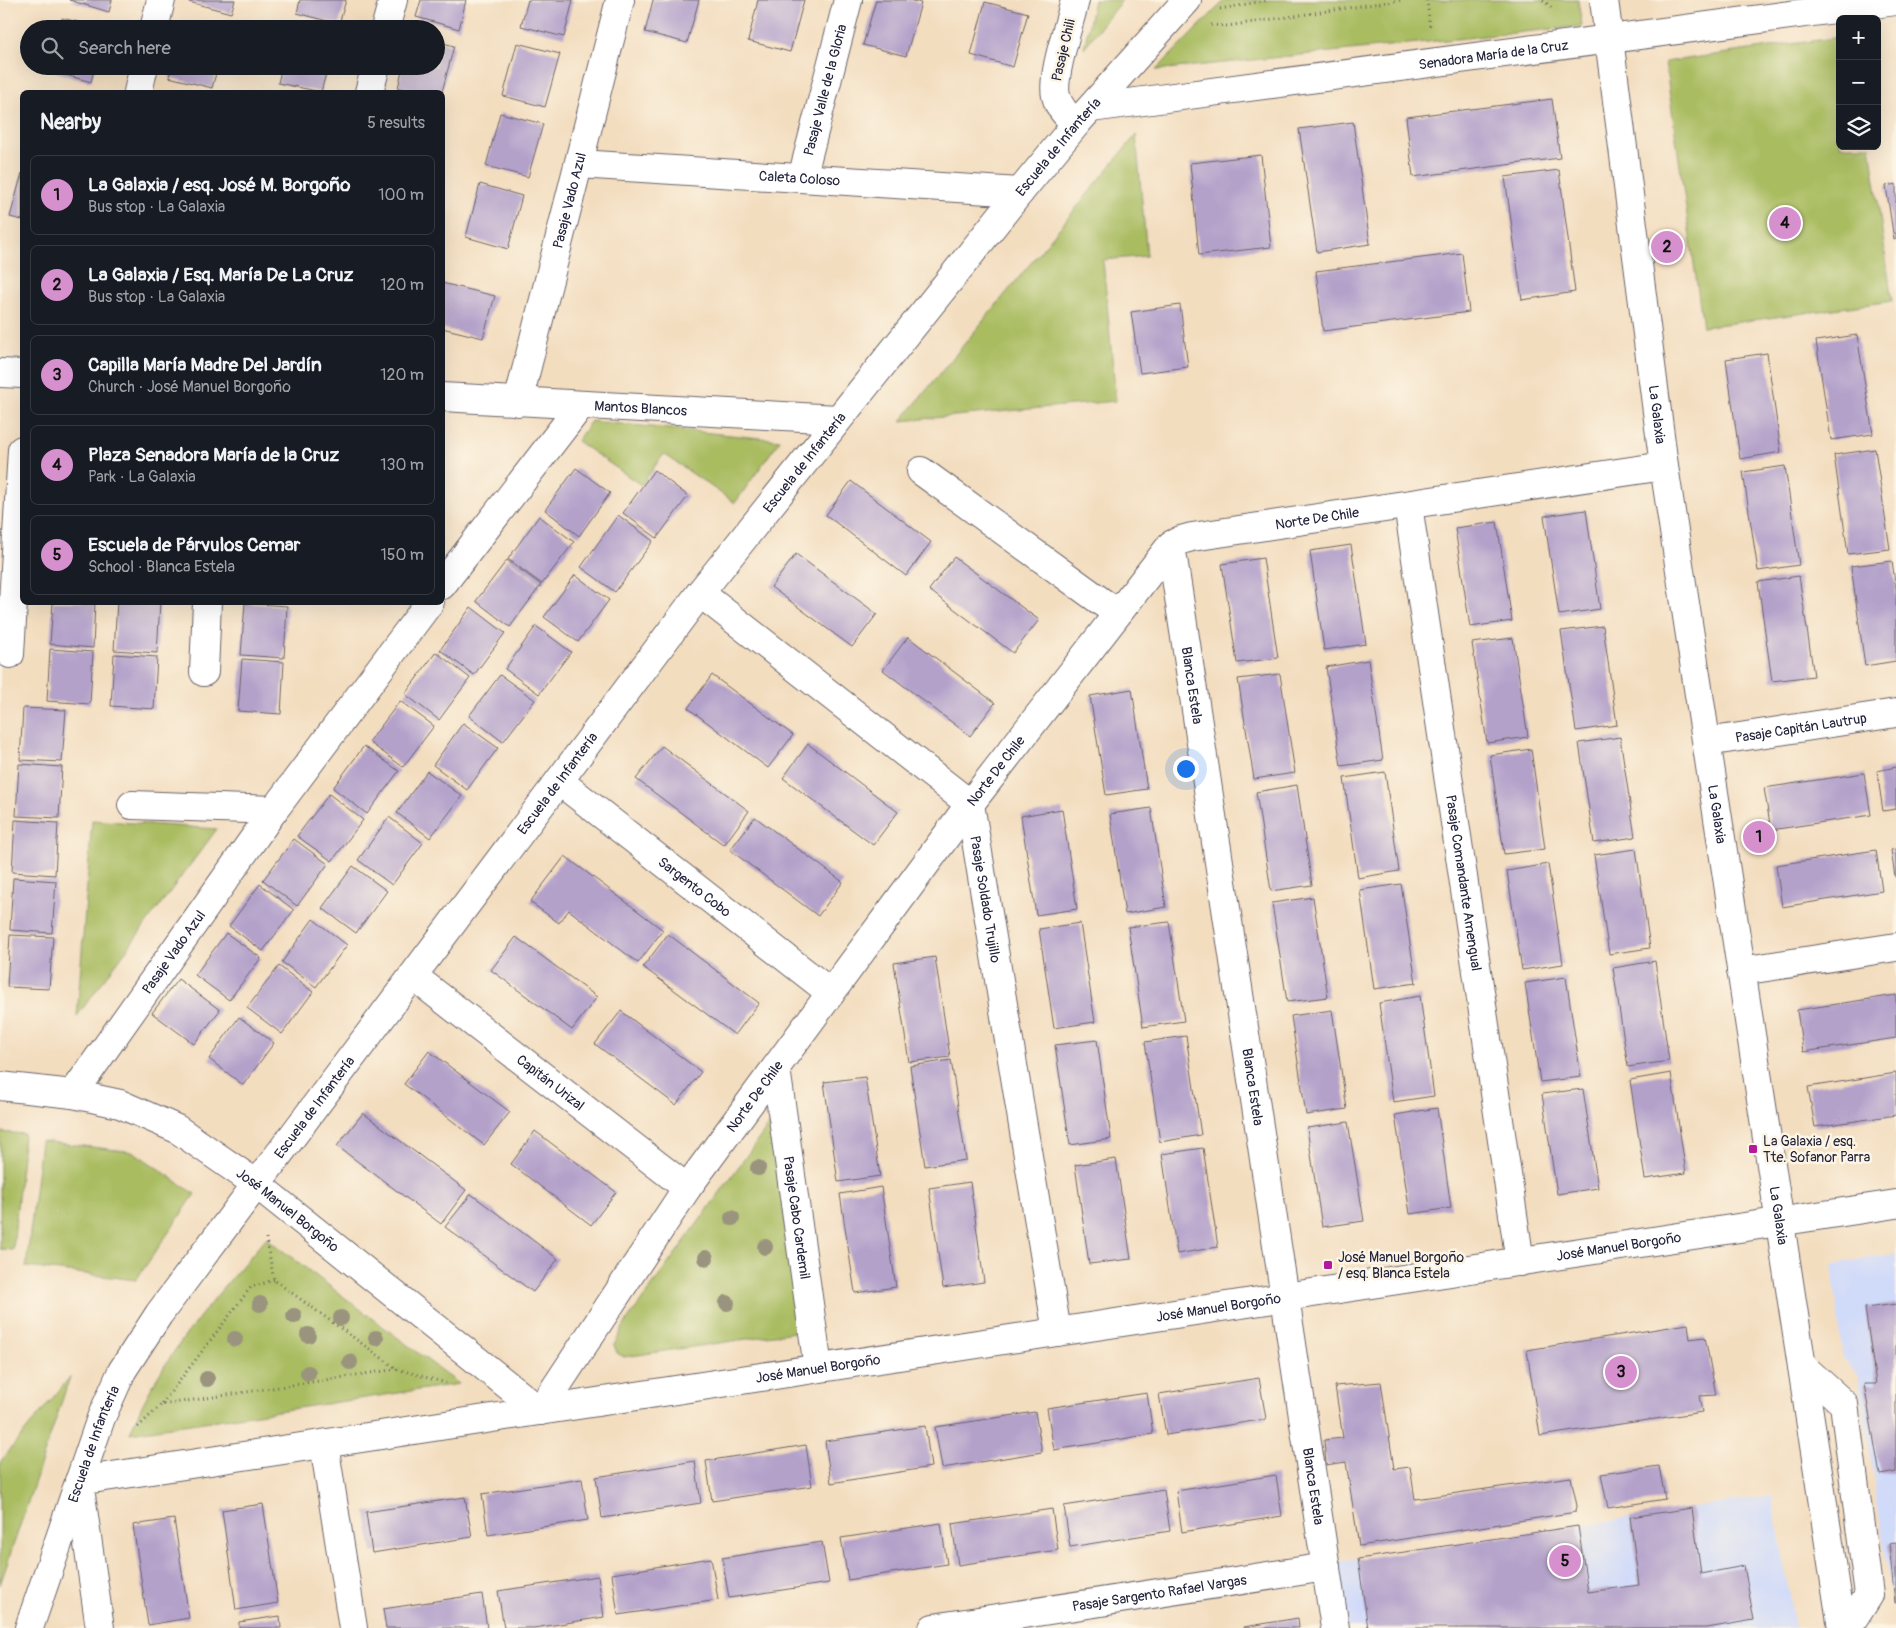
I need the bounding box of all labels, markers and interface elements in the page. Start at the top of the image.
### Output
map controls [1836,15,1881,150]
button: + [1836,15,1881,60]
street label: Pasaje Chili [1048,17,1079,83]
search box [20,20,445,75]
street label: Pasaje Valle de la Gloria [800,22,850,158]
icon: search [38,34,66,62]
text: Search here [78,36,171,60]
street label: Senadora María de la Cruz [1418,37,1569,73]
button: − [1836,60,1881,105]
street label: Escuela de Infantería [1012,94,1105,200]
button: layers [1836,105,1881,150]
text: Nearby [40,109,101,136]
text: 5 results [367,113,425,133]
street label: Pasaje Vado Azul [549,151,590,250]
street label: Caleta Coloso [758,167,841,190]
text: La Galaxia / esq. José M. Borgoño [88,173,350,197]
text: 1 [54,185,60,205]
text: 100 m [378,185,424,205]
text: Bus stop · La Galaxia [88,197,225,217]
pin: 4 [1769,204,1801,242]
pin: 2 [1651,228,1683,266]
text: La Galaxia / Esq. María De La Cruz [88,263,353,287]
text: 2 [53,275,61,295]
text: 120 m [380,275,424,295]
text: Bus stop · La Galaxia [88,287,225,307]
text: Capilla María Madre Del Jardín [88,353,322,377]
text: 3 [53,365,61,385]
text: 120 m [380,365,424,385]
text: Church · José Manuel Borgoño [88,377,291,397]
street label: La Galaxia [1645,384,1669,445]
street label: Mantos Blancos [594,397,688,420]
street label: Escuela de Infantería [760,409,850,516]
text: Plaza Senadora María de la Cruz [88,443,339,467]
text: 4 [52,455,62,475]
text: 130 m [380,455,424,475]
text: Park · La Galaxia [88,467,196,487]
street label: Norte De Chile [1274,504,1360,533]
text: Escuela de Párvulos Cemar [88,533,300,557]
text: 5 [53,545,61,565]
text: 150 m [380,545,424,565]
text: School · Blanca Estela [88,557,235,577]
street label: Blanca Estela [1178,646,1206,725]
street label: Pasaje Capitán Lautrup [1734,710,1868,747]
street label: Escuela de Infantería [514,729,601,838]
street label: Norte De Chile [963,733,1029,810]
your location [1173,756,1199,782]
street label: La Galaxia [1704,784,1730,845]
street label: Pasaje Comandante Amengual [1442,794,1485,972]
pin: 1 [1743,818,1775,856]
street label: Pasaje Soldado Trujillo [966,834,1004,964]
street label: Sargento Cobo [654,853,735,921]
street label: Pasaje Vado Azul [139,907,209,997]
street label: Blanca Estela [1238,1047,1267,1127]
street label: Capitán Urizal [513,1051,588,1114]
street label: Escuela de Infantería [271,1053,358,1162]
street label: Norte De Chile [723,1057,787,1136]
place label: La Galaxia / esq. Tte. Sofanor Parra [1763,1133,1870,1166]
marker: La Galaxia / esq. Tte. Sofanor Parra [1747,1143,1759,1155]
street label: Pasaje Cabo Cardemil [779,1155,813,1280]
street label: José Manuel Borgoño [233,1165,343,1256]
street label: La Galaxia [1765,1185,1791,1246]
street label: José Manuel Borgoño [1555,1229,1683,1265]
place label: José Manuel Borgoño / esq. Blanca Estela [1338,1249,1464,1282]
marker: José Manuel Borgoño / esq. Blanca Estela [1322,1259,1334,1271]
street label: José Manuel Borgoño [1155,1290,1283,1326]
street label: José Manuel Borgoño [754,1351,882,1387]
pin: 3 [1605,1353,1637,1391]
street label: Escuela de Infantería [65,1383,123,1505]
street label: Blanca Estela [1299,1447,1327,1526]
pin: 5 [1549,1542,1581,1580]
street label: Pasaje Sargento Rafael Vargas [1071,1571,1249,1615]

